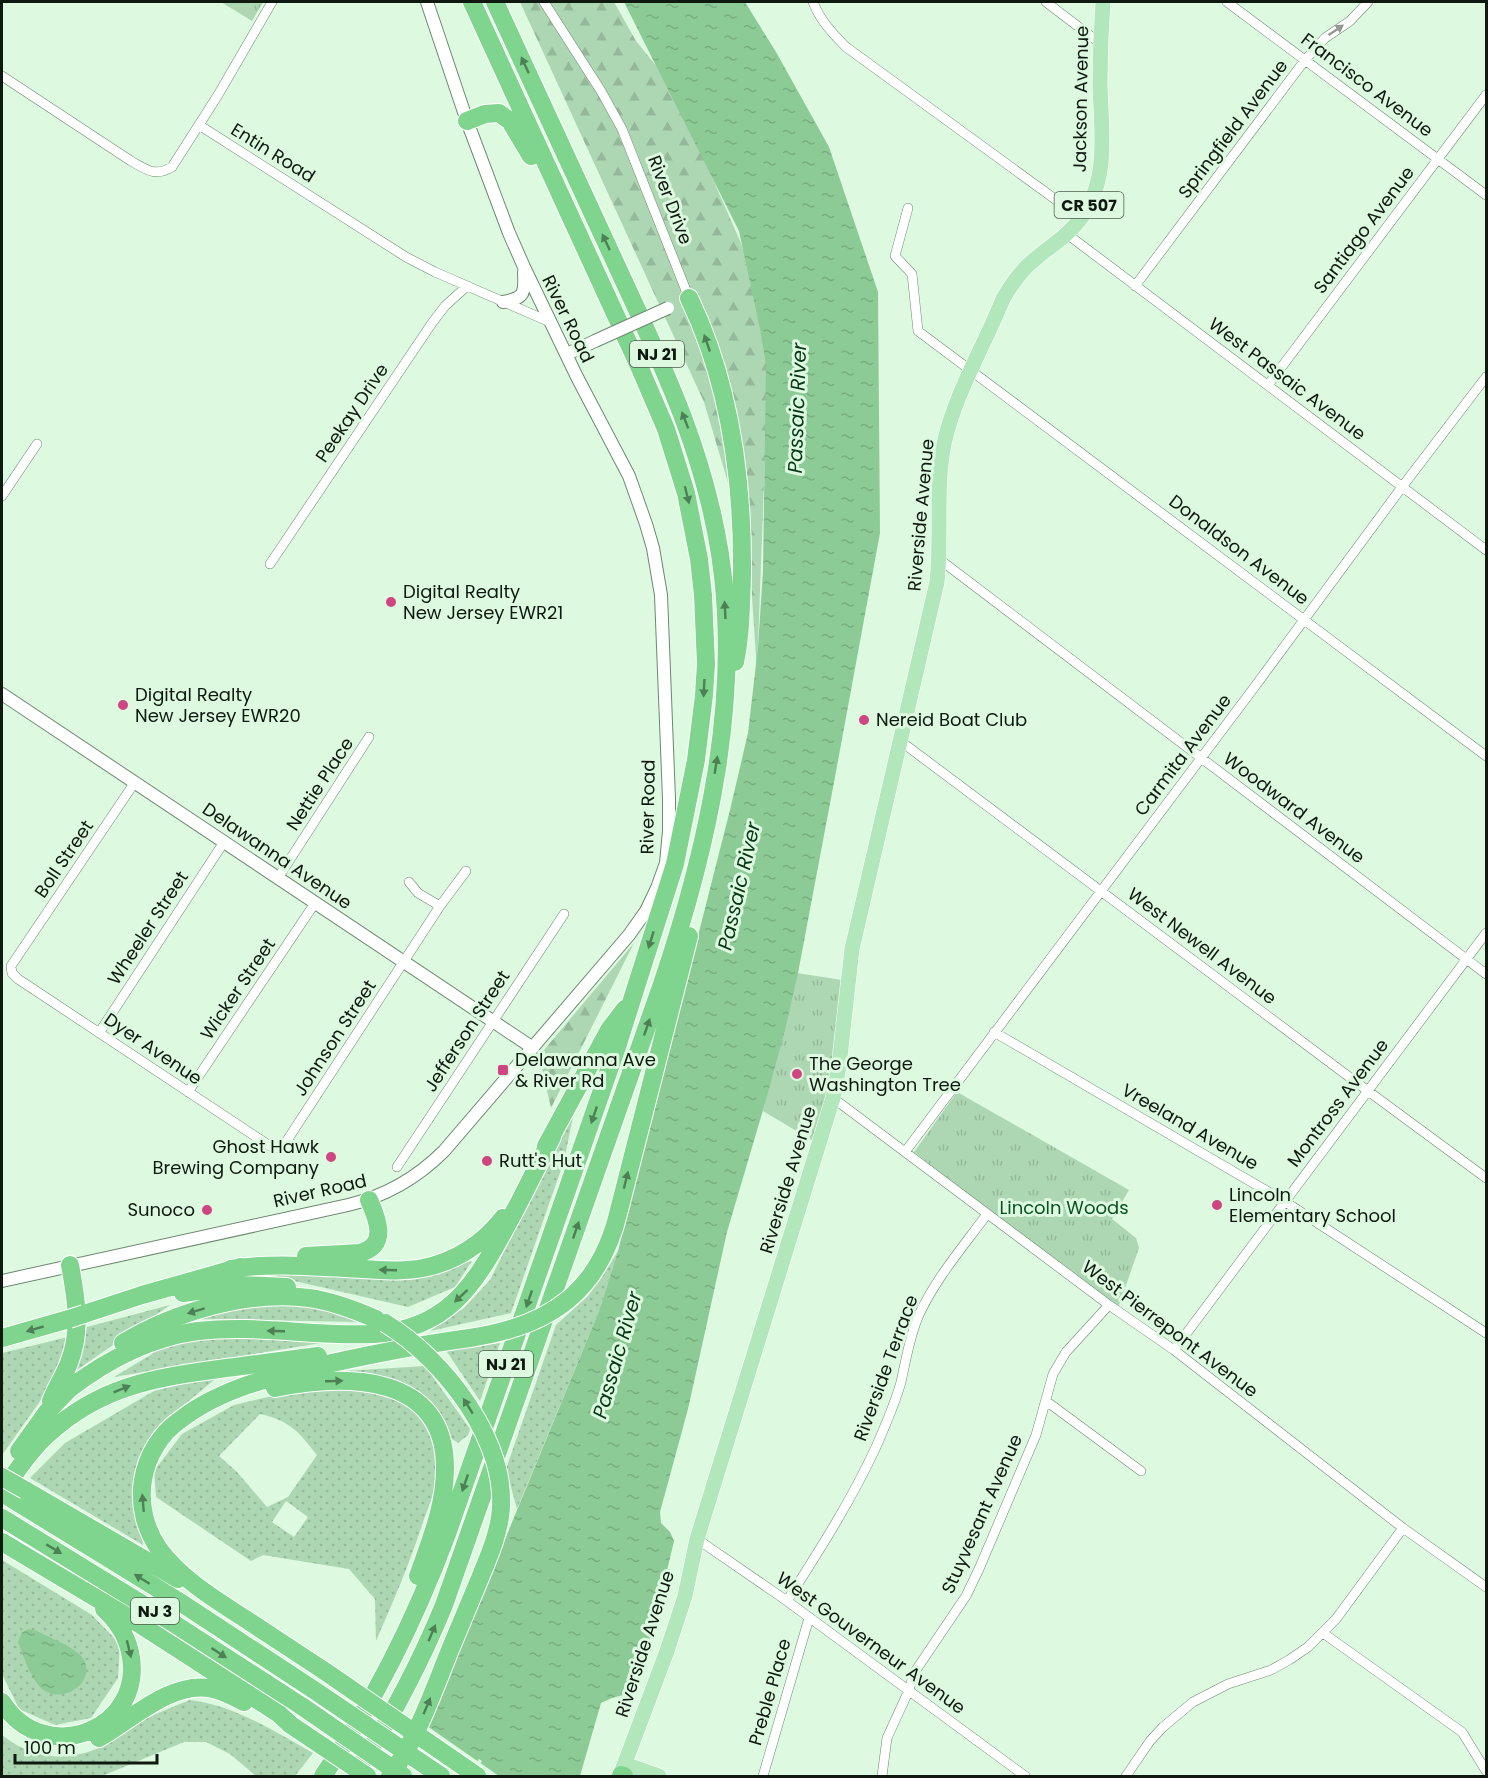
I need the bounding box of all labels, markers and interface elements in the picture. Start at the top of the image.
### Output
street label: Jackson Avenue [1067,25,1094,173]
one-way arrow [1328,25,1344,36]
street label: Francisco Avenue [1296,27,1438,142]
street label: Springfield Avenue [1172,54,1293,203]
one-way arrow [519,56,529,74]
street label: Entin Road [226,117,320,188]
street label: River Drive [642,152,699,248]
street label: Santiago Avenue [1307,161,1420,299]
road number: CR 507 [1054,192,1124,218]
one-way arrow [601,233,611,251]
street label: River Road [536,271,600,367]
street label: West Passaic Avenue [1204,311,1371,446]
one-way arrow [701,334,711,352]
road number: NJ 21 [630,341,684,367]
water label: Passaic River [781,342,813,474]
street label: Peekay Drive [309,358,394,467]
one-way arrow [680,411,690,429]
street label: Riverside Avenue [901,438,940,592]
one-way arrow [682,486,692,504]
street label: Donaldson Avenue [1164,489,1314,611]
place label: Digital Realty New Jersey EWR21 [403,579,563,625]
marker: Digital Realty New Jersey EWR21 [384,595,398,609]
one-way arrow [721,601,730,620]
one-way arrow [700,679,709,698]
place label: Digital Realty New Jersey EWR20 [135,682,301,728]
street label: Carmita Avenue [1128,689,1237,821]
marker: Digital Realty New Jersey EWR20 [116,698,130,712]
place label: Nereid Boat Club [876,707,1027,732]
marker: Nereid Boat Club [857,713,871,727]
street label: Nettie Place [280,732,359,835]
street label: Woodward Avenue [1219,746,1370,869]
one-way arrow [712,756,721,775]
street label: River Road [634,759,661,855]
street label: Delawanna Avenue [198,796,357,915]
street label: Boll Street [28,815,99,903]
water label: Passaic River [711,819,767,953]
street label: Wheeler Street [101,866,194,990]
street label: West Newell Avenue [1123,881,1282,1010]
one-way arrow [646,931,655,949]
street label: Wicker Street [194,933,281,1044]
street label: Jefferson Street [418,965,515,1096]
street label: Johnson Street [288,975,382,1101]
street label: Dyer Avenue [99,1007,207,1091]
one-way arrow [643,1017,653,1035]
street label: Montross Avenue [1281,1033,1394,1172]
place label: Delawanna Ave & River Rd [515,1047,656,1093]
place label: The George Washington Tree [809,1051,961,1097]
marker: Delawanna Ave & River Rd [496,1063,510,1077]
marker: The George Washington Tree [790,1067,804,1081]
street label: Vreeland Avenue [1117,1077,1263,1176]
street label: Riverside Avenue [753,1103,822,1257]
one-way arrow [588,1106,598,1124]
place label: Ghost Hawk Brewing Company [152,1134,320,1180]
place label: Rutt's Hut [499,1148,582,1173]
marker: Ghost Hawk Brewing Company [324,1150,338,1164]
marker: Rutt's Hut [480,1154,494,1168]
street label: River Road [271,1168,369,1213]
one-way arrow [622,1171,632,1189]
place label: Lincoln Elementary School [1229,1182,1396,1228]
park label: Lincoln Woods [999,1195,1129,1220]
place label: Sunoco [127,1197,195,1222]
marker: Lincoln Elementary School [1210,1198,1224,1212]
marker: Sunoco [200,1203,214,1217]
one-way arrow [571,1221,581,1239]
street label: West Pierrepont Avenue [1077,1254,1263,1403]
one-way arrow [378,1265,397,1275]
water label: Passaic River [586,1288,649,1422]
one-way arrow [453,1289,468,1303]
one-way arrow [524,1290,534,1308]
street label: Riverside Terrace [847,1291,924,1444]
one-way arrow [187,1307,205,1316]
one-way arrow [26,1325,44,1334]
one-way arrow [266,1327,285,1336]
road number: NJ 21 [479,1351,533,1377]
one-way arrow [325,1377,344,1386]
one-way arrow [113,1384,131,1394]
one-way arrow [463,1398,474,1414]
street label: Stuyvesant Avenue [935,1430,1028,1597]
one-way arrow [459,1474,469,1492]
one-way arrow [138,1493,147,1512]
one-way arrow [46,1544,62,1555]
street label: West Gouverneur Avenue [772,1566,971,1720]
street label: Riverside Avenue [609,1567,680,1720]
one-way arrow [133,1573,150,1584]
road number: NJ 3 [131,1598,179,1624]
one-way arrow [427,1624,437,1642]
street label: Preble Place [742,1636,797,1748]
one-way arrow [124,1640,134,1658]
one-way arrow [211,1647,228,1658]
one-way arrow [423,1697,432,1715]
scale bar [15,1727,158,1765]
text: 100 m [24,1735,76,1760]

